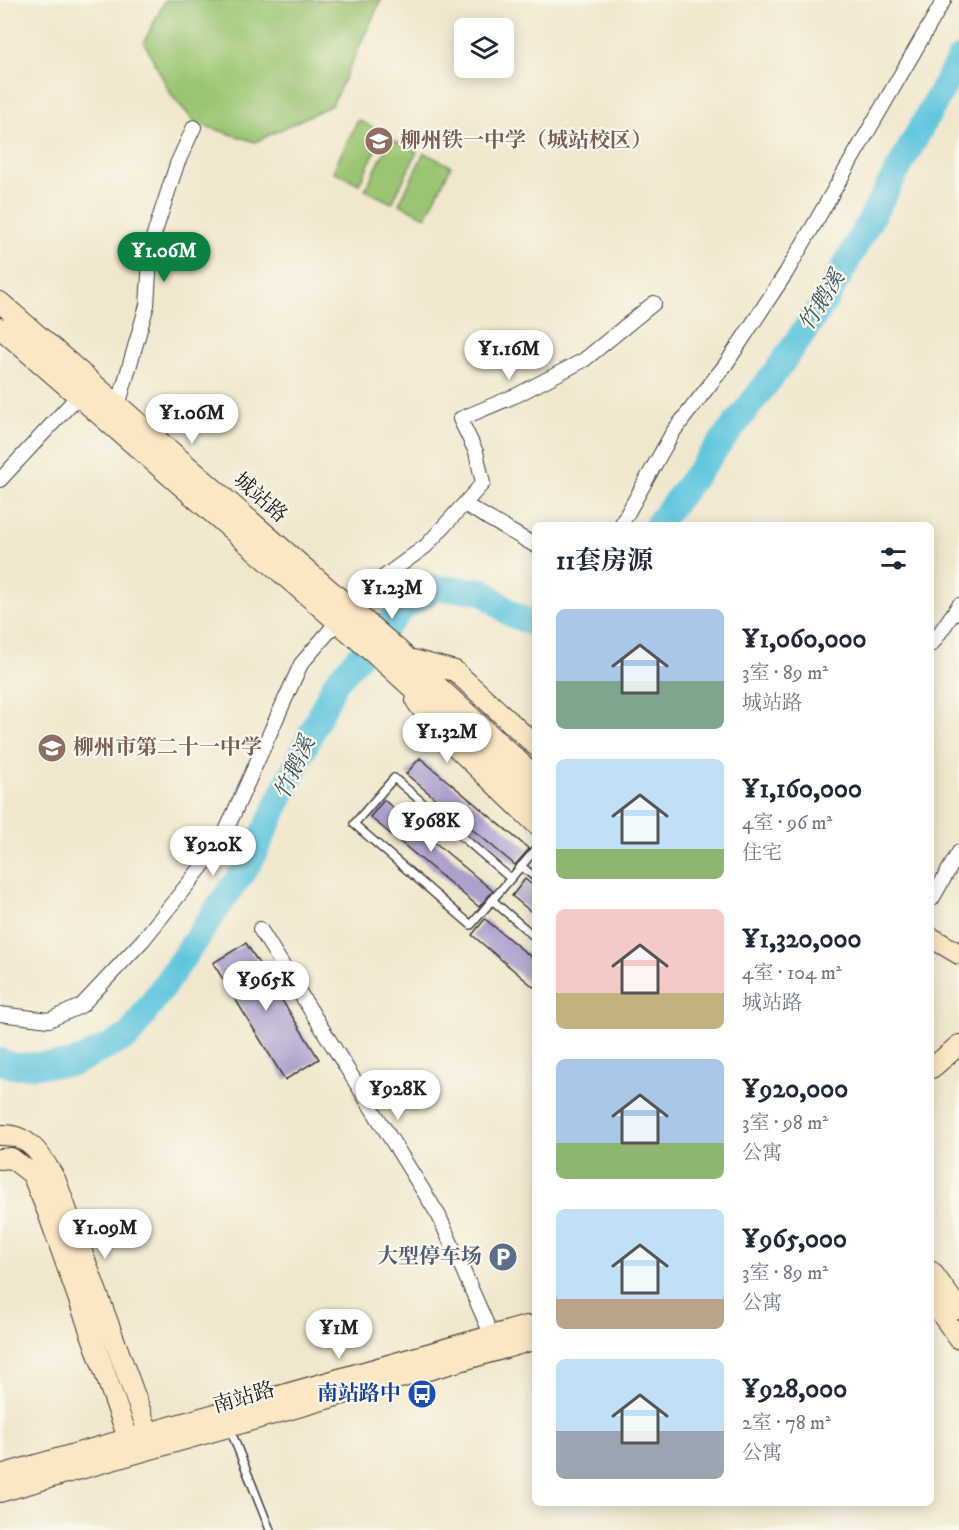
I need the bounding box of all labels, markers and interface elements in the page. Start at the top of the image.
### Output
map controls [454,18,514,78]
button: layers [454,18,514,78]
school or university icon: 柳州铁一中学（城站校区） [363,125,395,157]
place label: 柳州铁一中学（城站校区） [400,128,652,154]
pin: ¥1.06M [115,232,213,283]
text: ¥1.06M [132,239,196,264]
water label: 竹鹅溪 [793,264,852,336]
pin: ¥1.16M [460,330,558,381]
text: ¥1.16M [478,337,540,362]
pin: ¥1.06M [143,394,241,445]
text: ¥1.06M [160,401,224,426]
street label: 城站路 [228,468,292,528]
icon: filters [877,542,910,575]
text: 11套房源 [556,545,653,578]
pin: ¥1.23M [343,569,441,620]
text: ¥1.23M [361,576,423,601]
text: ¥1,060,000 [742,623,867,656]
icon: home [604,633,676,705]
text: 3室 · 89 m² [742,661,828,686]
text: 城站路 [742,691,802,716]
pin: ¥1.32M [398,713,496,764]
text: ¥1.32M [416,720,478,745]
water label: 竹鹅溪 [269,731,322,804]
school or university icon: 柳州市第二十一中学 [36,732,68,764]
place label: 柳州市第二十一中学 [73,735,262,761]
text: ¥1,160,000 [742,773,862,806]
icon: home [604,783,676,855]
pin: ¥968K [389,802,473,853]
text: ¥968K [402,809,460,834]
text: 4室 · 96 m² [742,811,832,836]
pin: ¥920K [171,826,255,877]
text: ¥920K [184,833,242,858]
text: 住宅 [742,841,782,866]
text: ¥1,320,000 [742,923,861,956]
icon: home [604,933,676,1005]
pin: ¥965K [224,961,308,1012]
text: 4室 · 104 m² [742,961,842,986]
text: ¥965K [237,968,295,993]
text: 城站路 [742,991,802,1016]
pin: ¥928K [356,1070,440,1121]
text: ¥920,000 [742,1073,848,1106]
text: ¥928K [369,1077,427,1102]
icon: home [604,1083,676,1155]
text: 3室 · 98 m² [742,1111,828,1136]
text: 公寓 [742,1141,782,1166]
pin: ¥1.09M [56,1209,154,1260]
text: ¥1.09M [73,1216,137,1241]
text: ¥965,000 [742,1223,847,1256]
icon: home [604,1233,676,1305]
parking icon: 大型停车场 [487,1241,519,1273]
place label: 大型停车场 [377,1244,482,1270]
text: 3室 · 89 m² [742,1261,828,1286]
text: 公寓 [742,1291,782,1316]
pin: ¥1M [310,1309,368,1360]
text: ¥1M [319,1316,359,1341]
text: ¥928,000 [742,1373,847,1406]
street label: 南站路 [210,1377,278,1419]
bus stop icon: 南站路中 [406,1378,438,1410]
place label: 南站路中 [317,1381,401,1407]
icon: home [604,1383,676,1455]
text: 2室 · 78 m² [742,1411,831,1436]
text: 公寓 [742,1441,782,1466]

